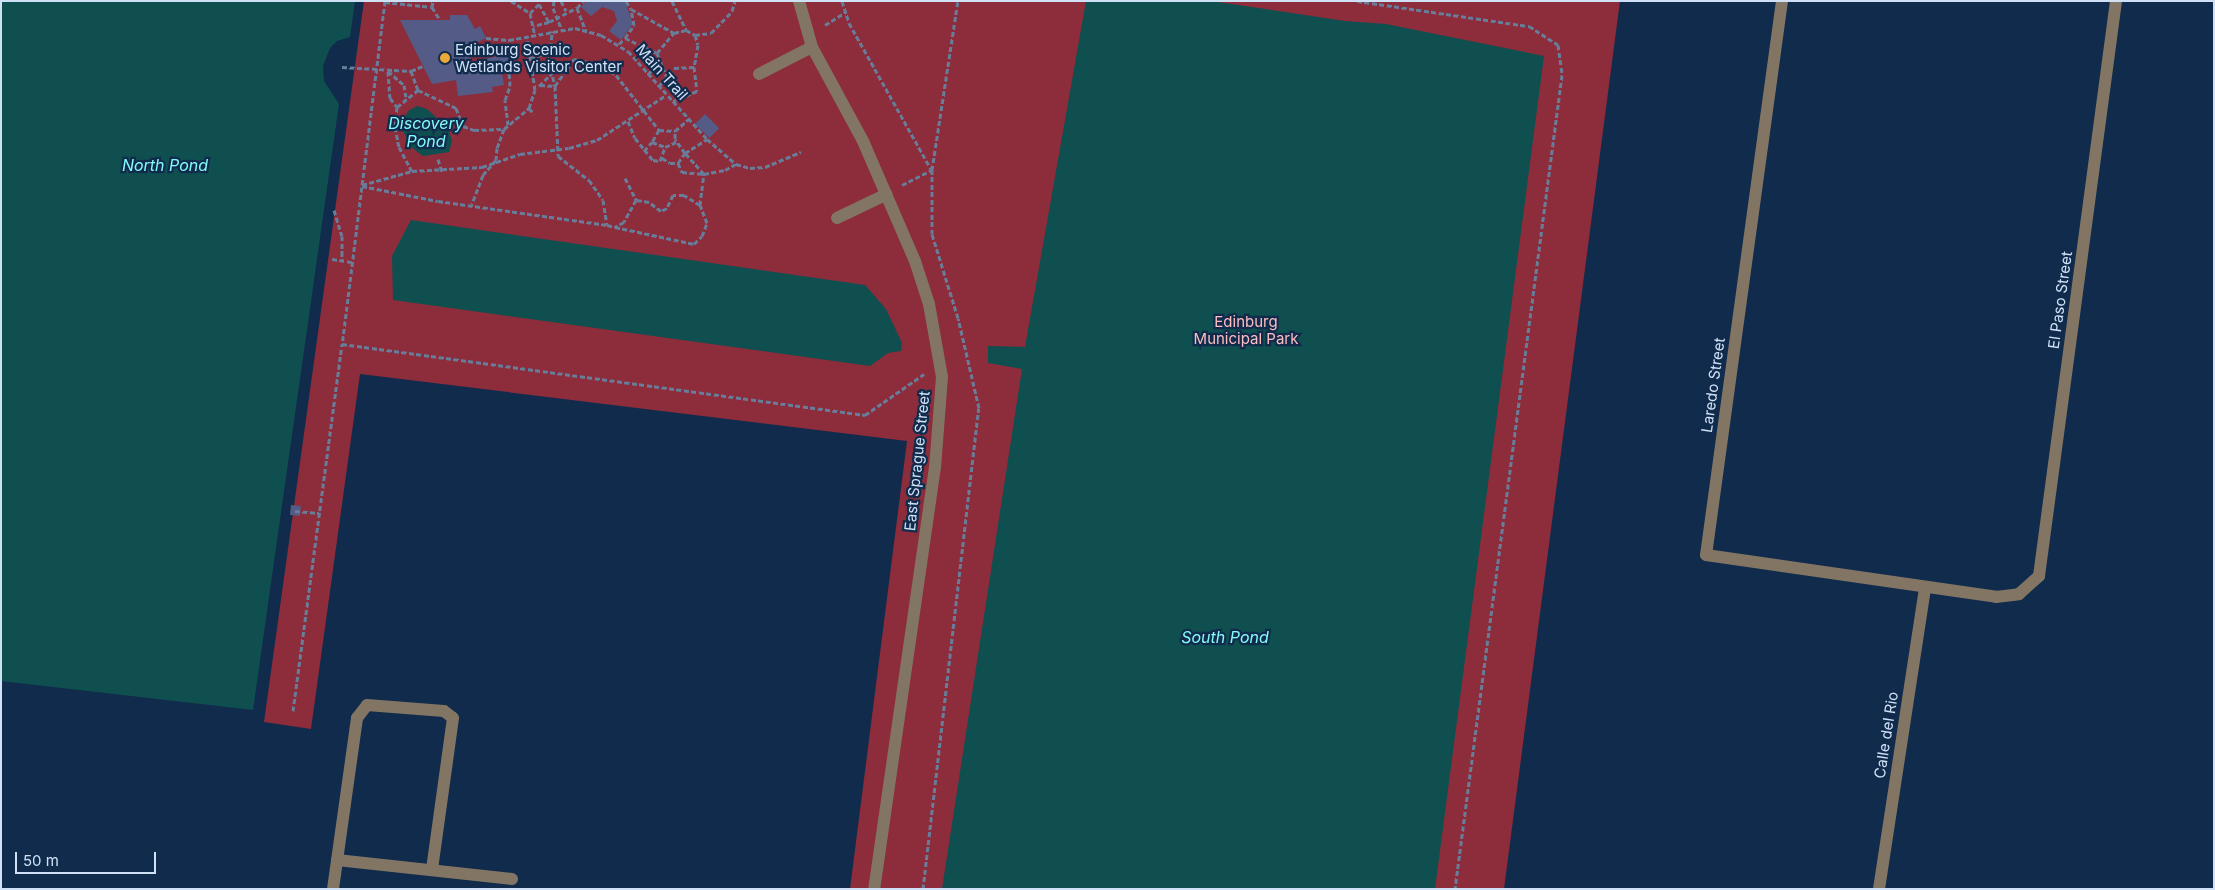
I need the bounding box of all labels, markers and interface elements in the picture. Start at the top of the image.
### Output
place label: Edinburg Scenic Wetlands Visitor Center [455,40,622,75]
street label: Main Trail [632,40,692,104]
marker: Edinburg Scenic Wetlands Visitor Center [439,52,451,64]
water label: Discovery Pond [388,113,464,151]
water label: North Pond [122,155,208,175]
street label: El Paso Street [2044,250,2076,350]
park label: Edinburg Municipal Park [1194,312,1298,347]
street label: Laredo Street [1697,336,1729,434]
street label: East Sprague Street [901,390,933,532]
water label: South Pond [1181,627,1269,647]
street label: Calle del Rio [1870,690,1902,780]
scale bar [18,842,159,874]
text: 50 m [23,851,59,870]

